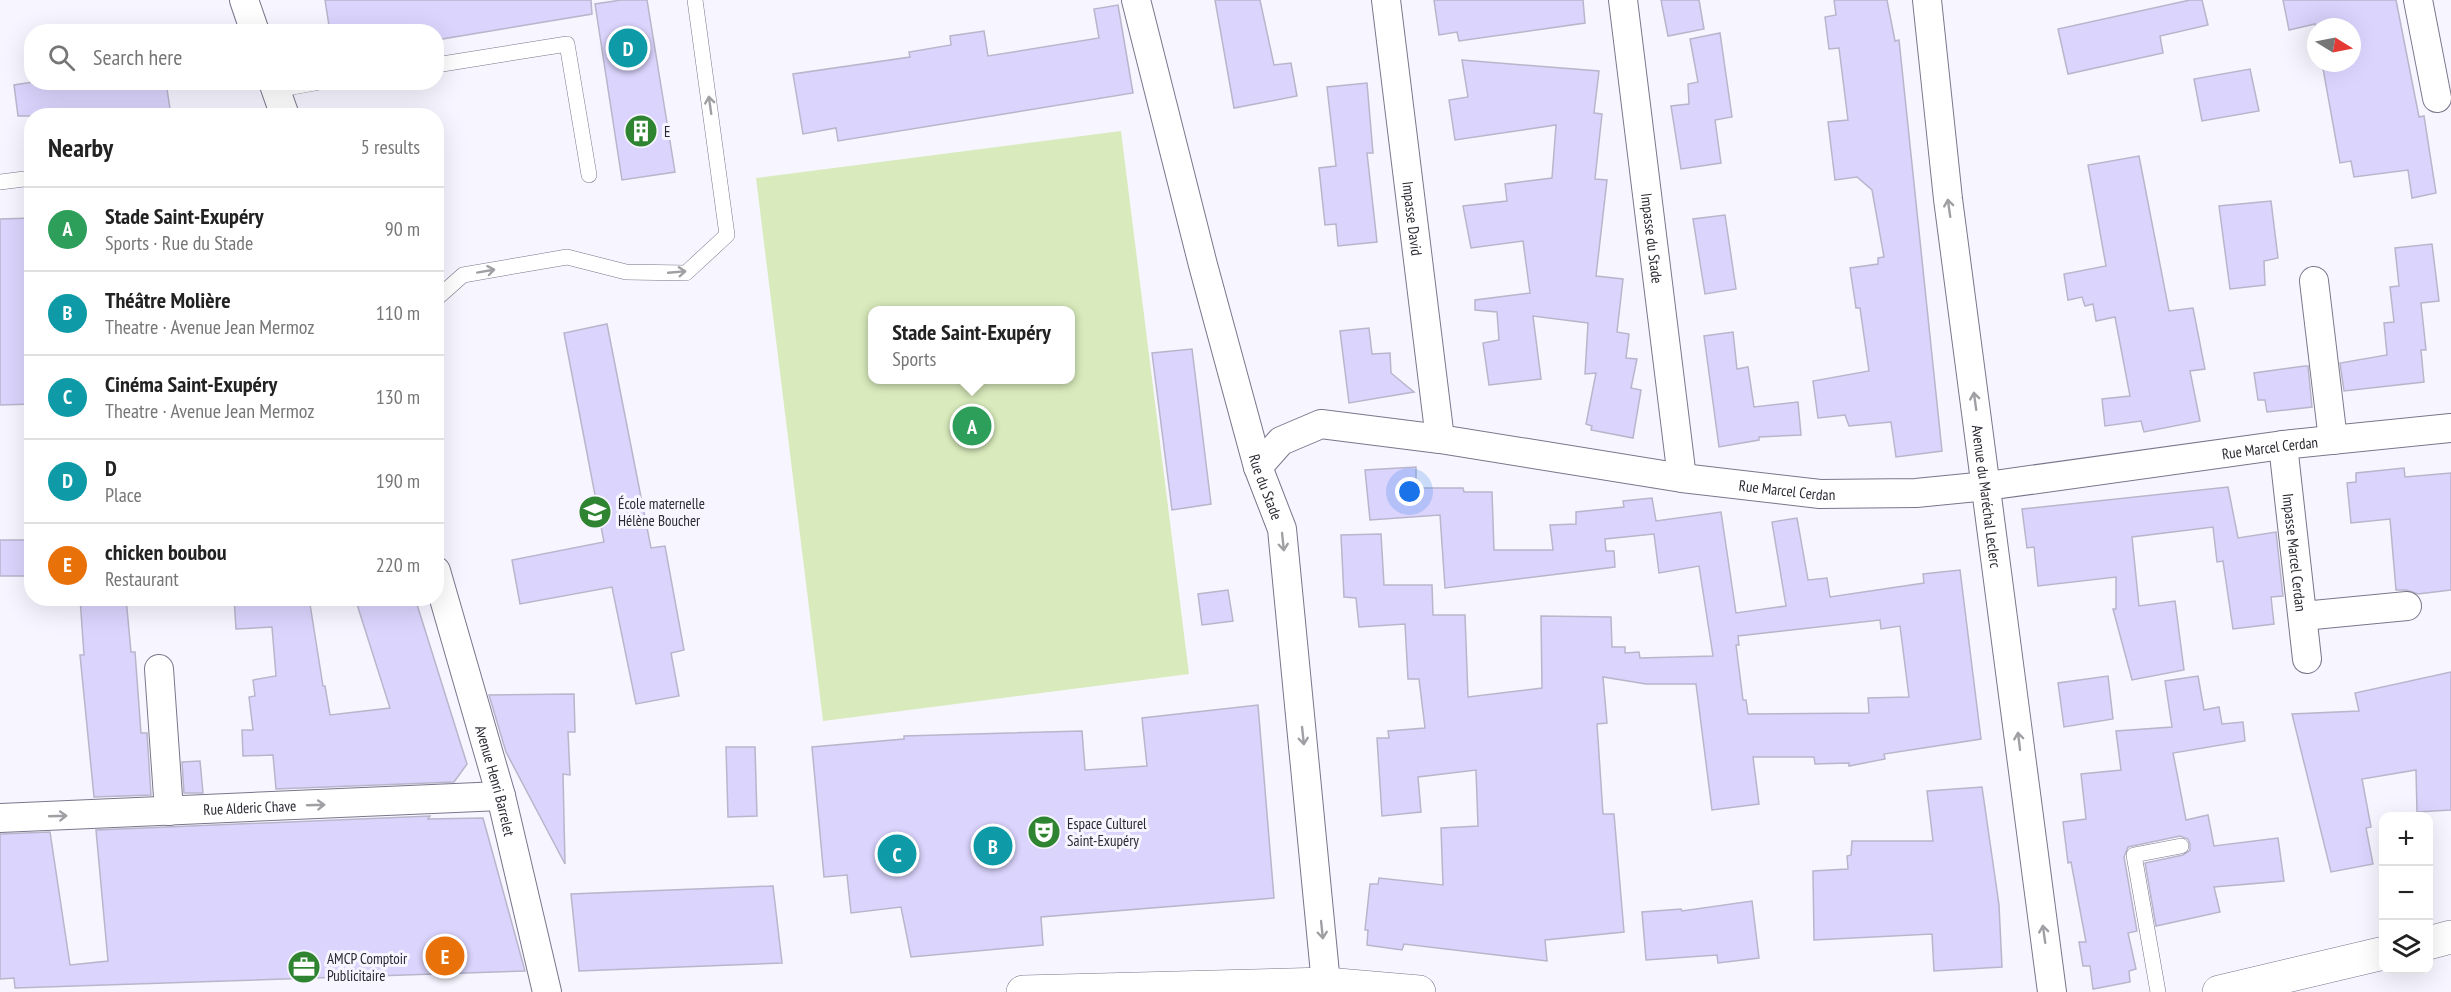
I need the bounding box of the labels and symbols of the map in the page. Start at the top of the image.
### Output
north arrow [2307,18,2361,72]
pin: D [608,26,648,70]
one-way arrow [704,96,715,116]
building icon: E [623,113,659,149]
place label: E [664,122,670,141]
street label: Impasse David [1399,180,1427,257]
street label: Impasse du Stade [1637,192,1667,284]
one-way arrow [1944,199,1955,219]
one-way arrow [475,266,495,277]
one-way arrow [667,266,687,277]
one-way arrow [1970,392,1981,412]
pin: A [952,404,992,448]
street label: Avenue du Maréchal Leclerc [1968,424,2006,570]
street label: Rue Marcel Cerdan [2221,432,2319,463]
street label: Rue du Stade [1245,452,1287,522]
street label: Rue Marcel Cerdan [1738,475,1835,504]
your location [1395,477,1424,506]
street label: Impasse Marcel Cerdan [2279,492,2311,612]
school or university icon: École maternelle Hélène Boucher [577,494,613,530]
place label: École maternelle Hélène Boucher [618,494,705,530]
one-way arrow [1278,532,1289,551]
street label: Avenue Henri Barrelet [472,723,520,838]
one-way arrow [1298,726,1309,745]
one-way arrow [2014,731,2025,751]
street label: Rue Alderic Chave [203,795,297,819]
one-way arrow [306,799,326,810]
one-way arrow [48,810,68,821]
theatre icon: Espace Culturel Saint-Exupéry [1026,814,1062,850]
place label: Espace Culturel Saint-Exupéry [1067,814,1147,850]
pin: B [974,824,1012,868]
pin: C [878,832,916,876]
one-way arrow [1317,920,1328,939]
one-way arrow [2038,925,2049,944]
pin: E [426,934,464,978]
office icon: AMCP Comptoir Publicitaire [286,949,322,985]
place label: AMCP Comptoir Publicitaire [327,949,408,985]

